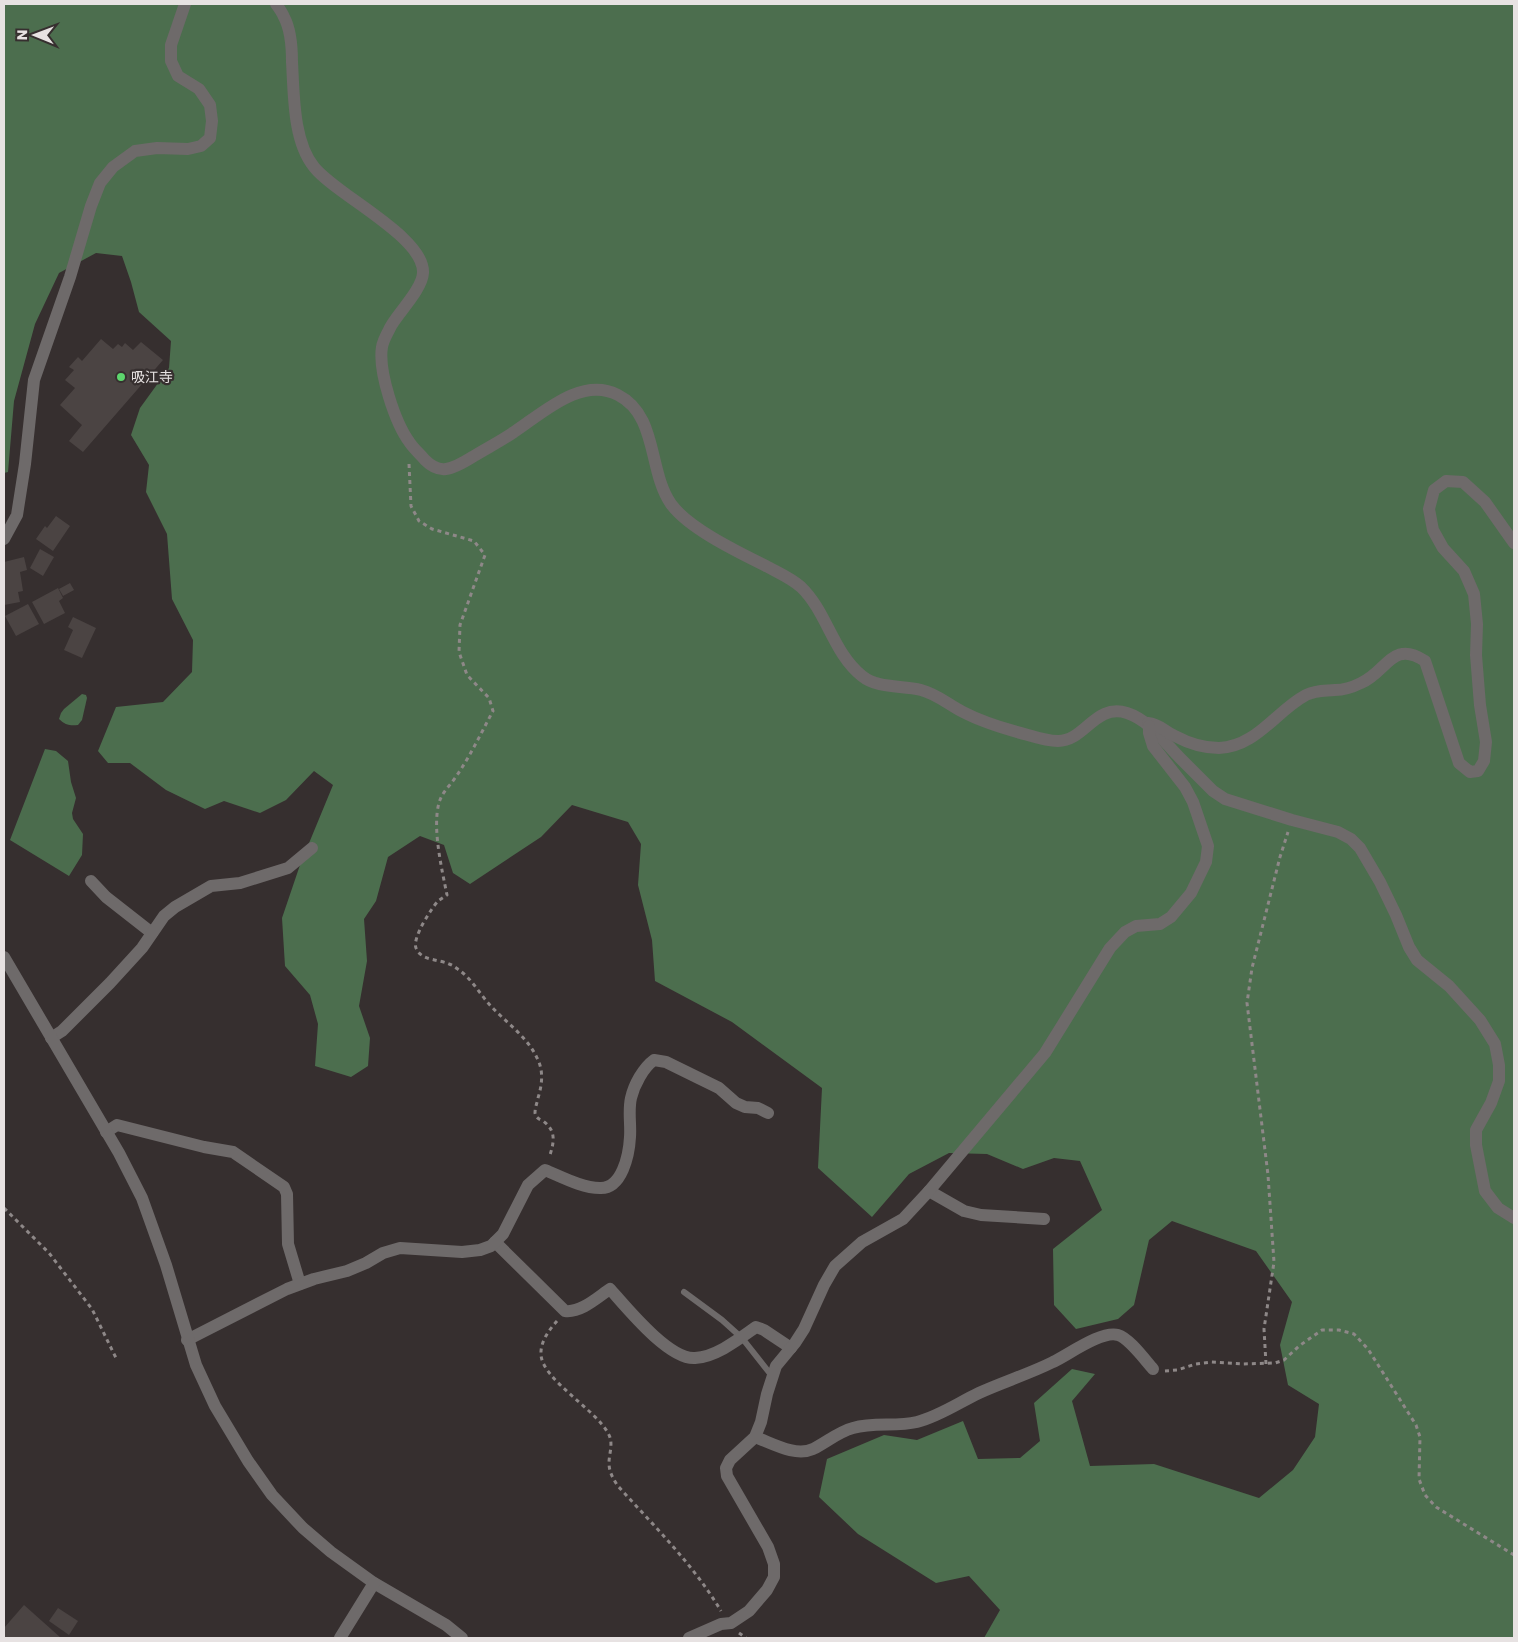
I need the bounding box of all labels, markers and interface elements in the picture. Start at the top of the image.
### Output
north arrow [10,10,60,60]
text: N [12,29,32,40]
place label: 吸江寺 [131,367,173,387]
marker: 吸江寺 [115,371,127,383]

